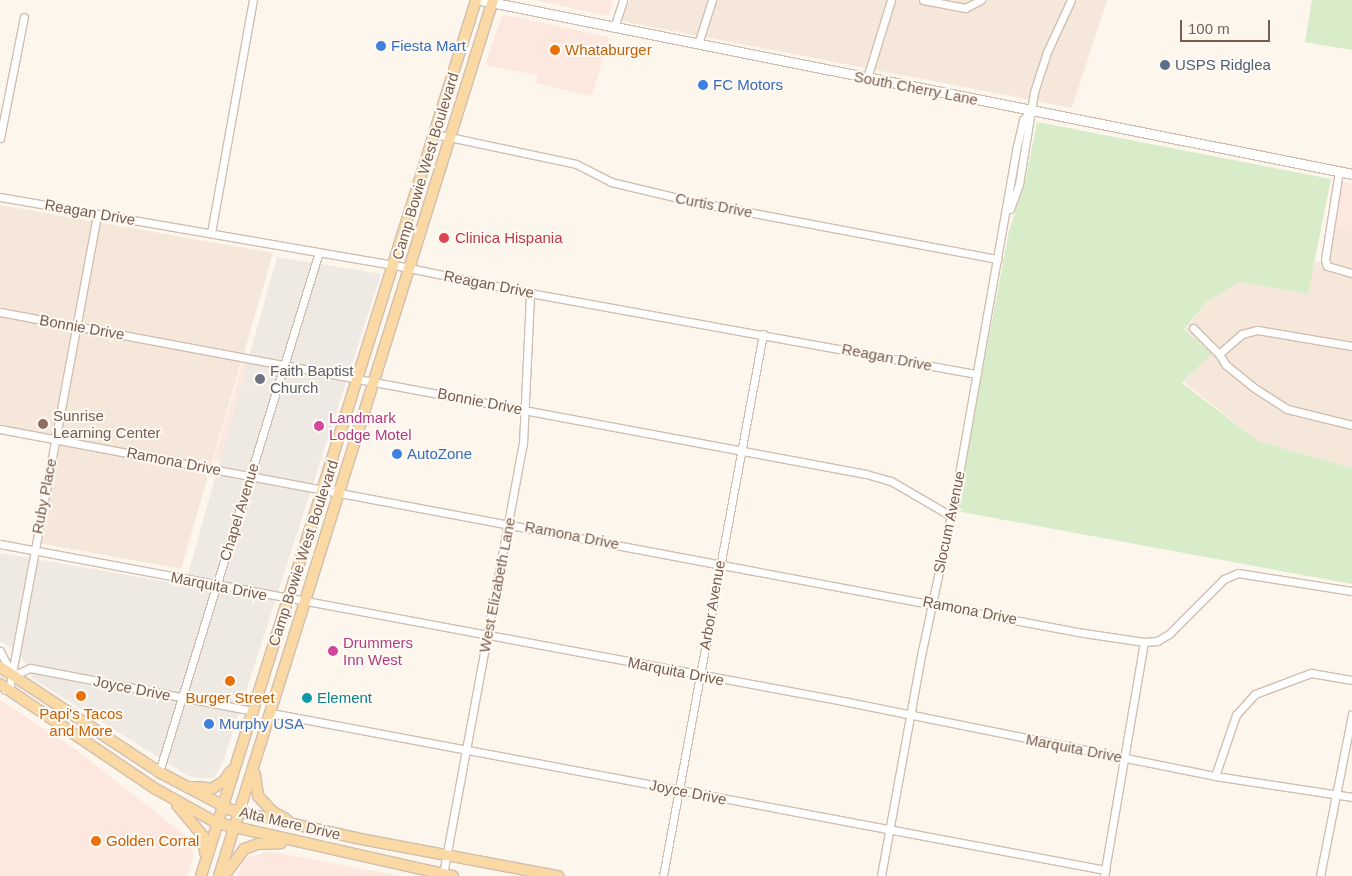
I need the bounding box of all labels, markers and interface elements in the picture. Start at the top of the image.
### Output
scale bar [1182,10,1272,42]
text: 100 m [1188,20,1230,37]
place label: Fiesta Mart [391,37,466,55]
marker: Fiesta Mart [375,40,387,52]
place label: Whataburger [565,41,652,59]
marker: Whataburger [549,44,561,56]
place label: USPS Ridglea [1175,56,1271,74]
marker: USPS Ridglea [1159,59,1171,71]
street label: South Cherry Lane [852,67,980,109]
street label: Camp Bowie West Boulevard [388,70,462,262]
place label: FC Motors [713,76,783,94]
marker: FC Motors [697,79,709,91]
street label: Curtis Drive [674,189,754,221]
street label: Reagan Drive [43,195,137,229]
place label: Clinica Hispania [455,229,563,247]
marker: Clinica Hispania [437,231,451,245]
street label: Reagan Drive [442,266,536,302]
street label: Bonnie Drive [38,311,126,343]
street label: Reagan Drive [840,339,934,375]
place label: Faith Baptist Church [270,361,353,396]
marker: Faith Baptist Church [254,373,266,385]
street label: Bonnie Drive [436,384,524,418]
place label: Sunrise Learning Center [53,406,161,441]
place label: Landmark Lodge Motel [329,408,412,443]
marker: Sunrise Learning Center [37,418,49,430]
marker: Landmark Lodge Motel [313,420,325,432]
street label: Ramona Drive [125,443,223,479]
place label: AutoZone [407,445,472,463]
marker: AutoZone [391,448,403,460]
street label: Ruby Place [28,457,60,535]
street label: Camp Bowie West Boulevard [264,458,342,648]
street label: Chapel Avenue [215,460,263,564]
street label: Slocum Avenue [929,469,969,575]
street label: West Elizabeth Lane [475,516,519,654]
street label: Ramona Drive [523,517,621,553]
street label: Arbor Avenue [695,558,729,652]
street label: Marquita Drive [169,568,269,604]
street label: Ramona Drive [921,592,1019,628]
place label: Drummers Inn West [343,633,413,668]
marker: Drummers Inn West [327,645,339,657]
street label: Marquita Drive [626,653,726,689]
street label: Joyce Drive [92,672,172,704]
marker: Burger Street [224,675,236,687]
place label: Burger Street [185,689,275,707]
place label: Element [317,689,372,707]
marker: Papi's Tacos and More [75,690,87,702]
marker: Element [301,692,313,704]
place label: Papi's Tacos and More [39,704,123,739]
place label: Murphy USA [219,715,304,733]
marker: Murphy USA [203,718,215,730]
street label: Marquita Drive [1024,730,1124,766]
street label: Joyce Drive [648,776,728,808]
street label: Alta Mere Drive [238,803,342,843]
place label: Golden Corral [106,832,199,850]
marker: Golden Corral [90,835,102,847]

